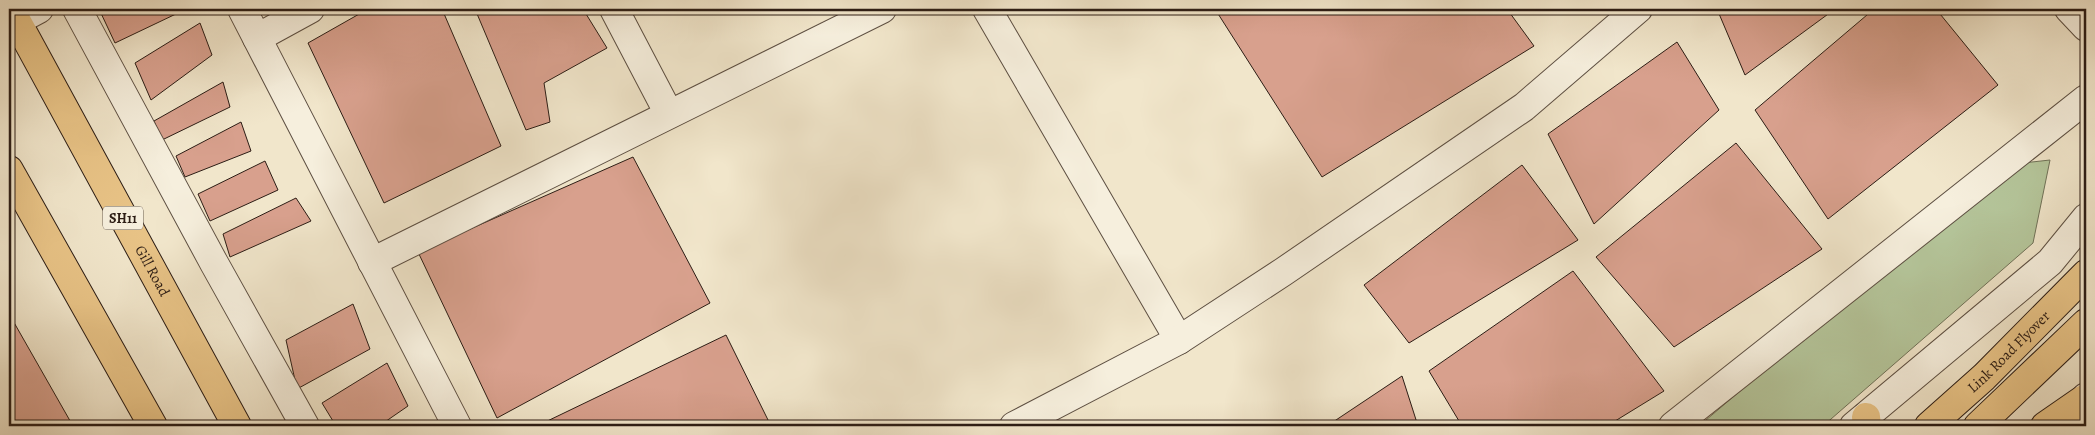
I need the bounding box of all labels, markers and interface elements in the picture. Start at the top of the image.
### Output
road number: SH11 [103,207,143,230]
street label: Gill Road [130,242,175,301]
street label: Link Road Flyover [1963,306,2054,397]

